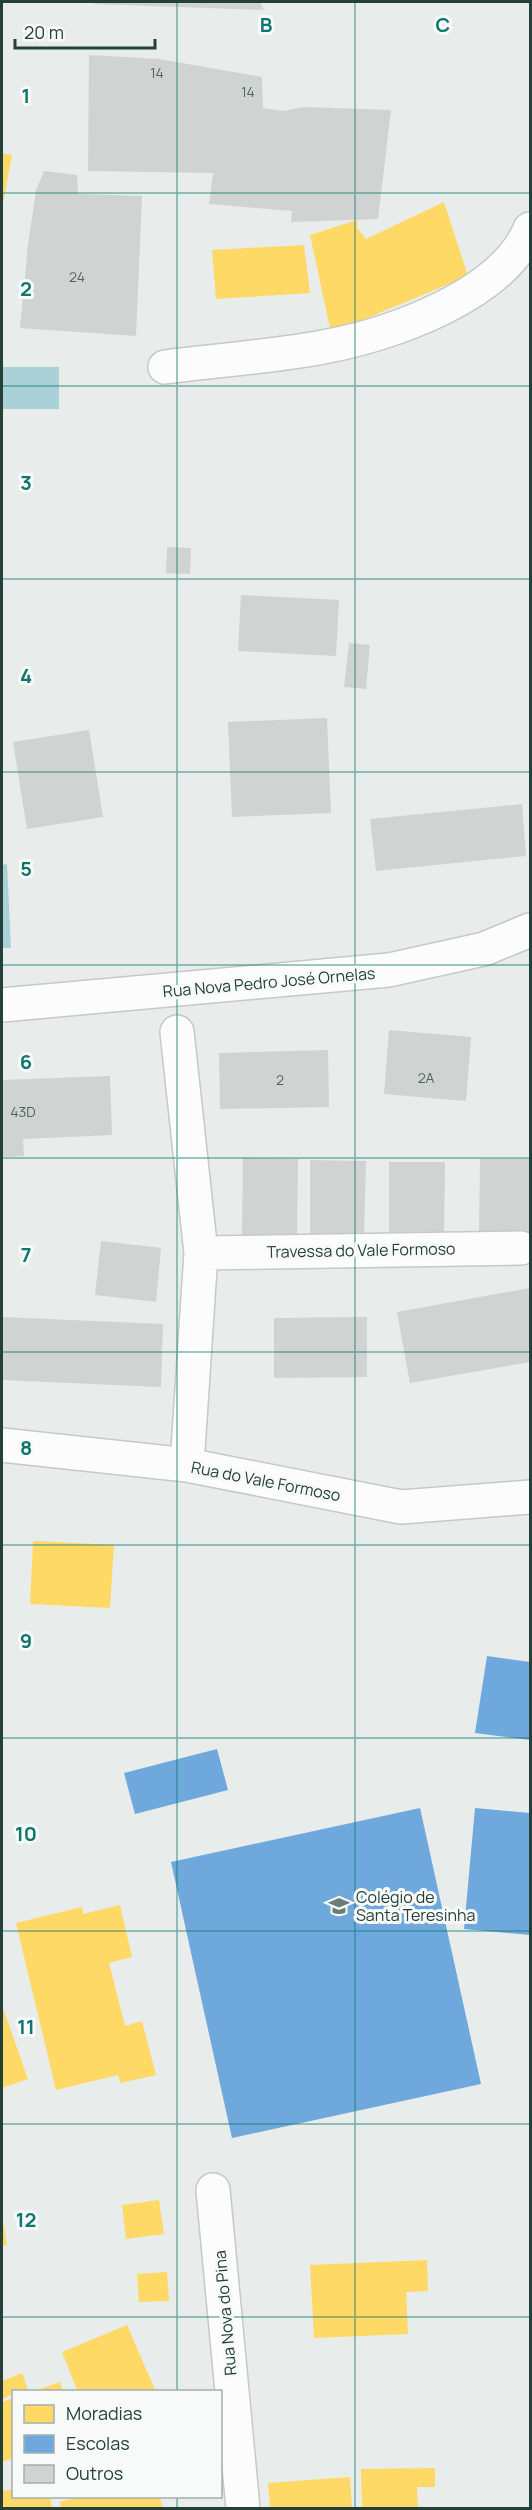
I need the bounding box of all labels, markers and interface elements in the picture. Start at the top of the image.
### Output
text: B [260,11,273,38]
text: C [436,11,450,38]
scale bar [15,12,154,50]
text: 20 m [24,20,64,44]
house number: 14 [150,63,164,82]
text: 1 [22,82,30,109]
house number: 14 [241,82,255,101]
house number: 24 [69,267,85,286]
text: 2 [20,275,32,302]
text: 3 [20,469,32,496]
text: 4 [20,662,32,689]
text: 5 [20,855,32,882]
street label: Rua Nova Pedro José Ornelas [162,962,376,1002]
text: 6 [20,1048,32,1075]
house number: 2A [418,1068,434,1087]
house number: 2 [276,1070,284,1089]
house number: 43D [10,1102,36,1121]
street label: Travessa do Vale Formoso [266,1237,456,1263]
text: 7 [21,1241,31,1268]
text: 8 [20,1434,32,1461]
street label: Rua do Vale Formoso [189,1456,343,1506]
text: 9 [20,1627,32,1654]
text: 10 [15,1820,37,1847]
place label: Colégio de Santa Teresinha [356,1886,475,1926]
school or university icon: Colégio de Santa Teresinha [327,1894,351,1918]
text: 11 [17,2013,35,2040]
text: 12 [16,2206,36,2233]
street label: Rua Nova do Pina [209,2250,241,2376]
legend [12,2390,222,2498]
text: Moradias [66,2401,142,2425]
text: Escolas [66,2431,130,2455]
text: Outros [66,2461,123,2485]

